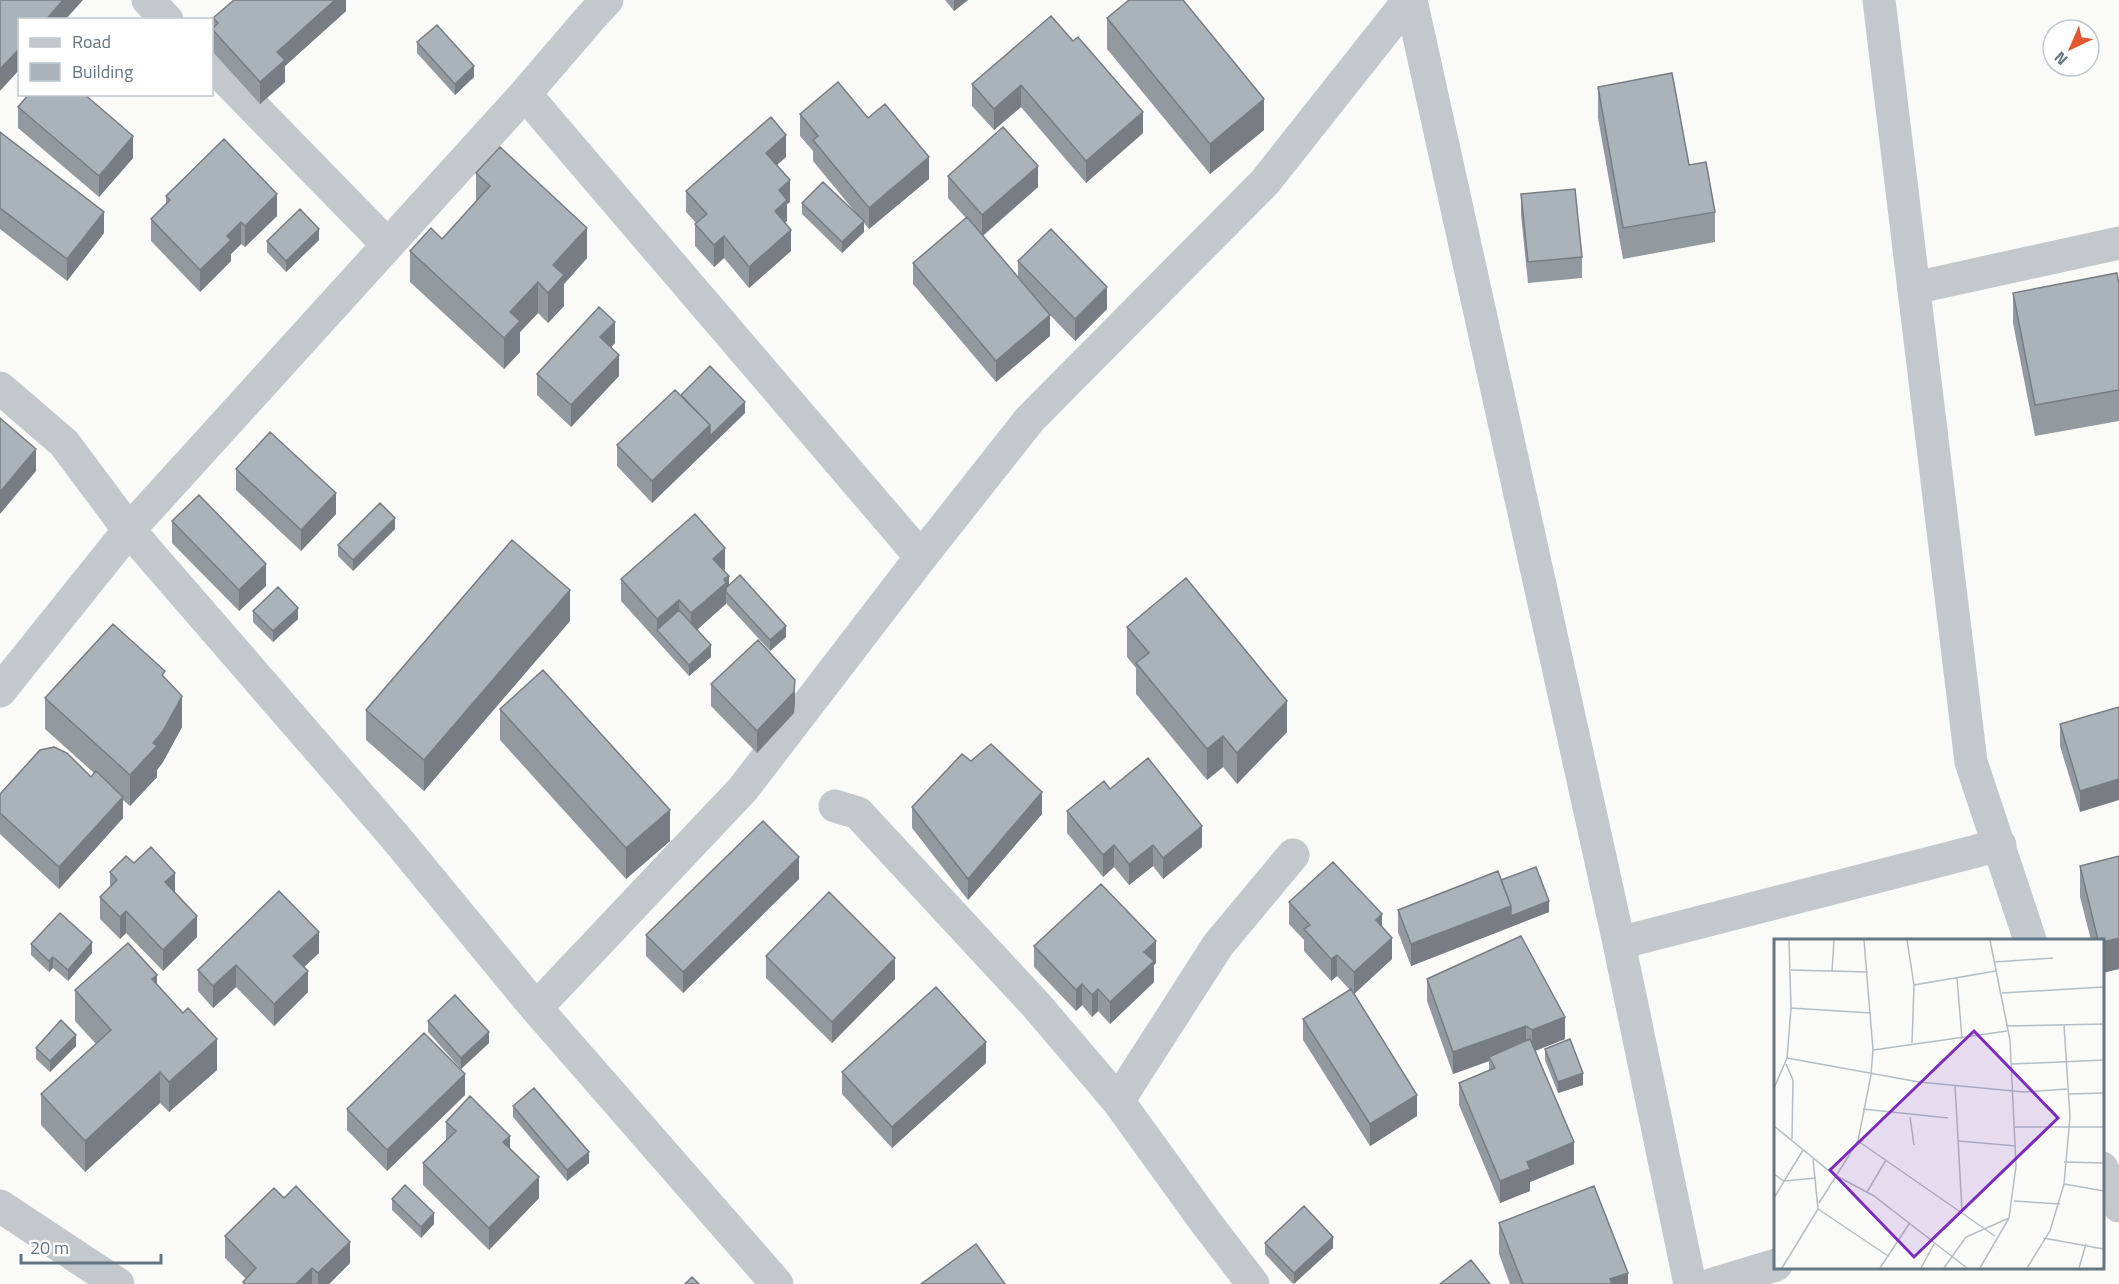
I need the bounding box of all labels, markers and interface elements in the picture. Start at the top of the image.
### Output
legend [18,18,213,96]
north arrow [2041,18,2101,78]
text: Road [72,28,111,55]
text: N [2048,46,2073,71]
text: Building [72,58,133,85]
inset map [1774,939,2104,1269]
scale bar [21,1227,160,1265]
text: 20 m [30,1234,69,1261]

